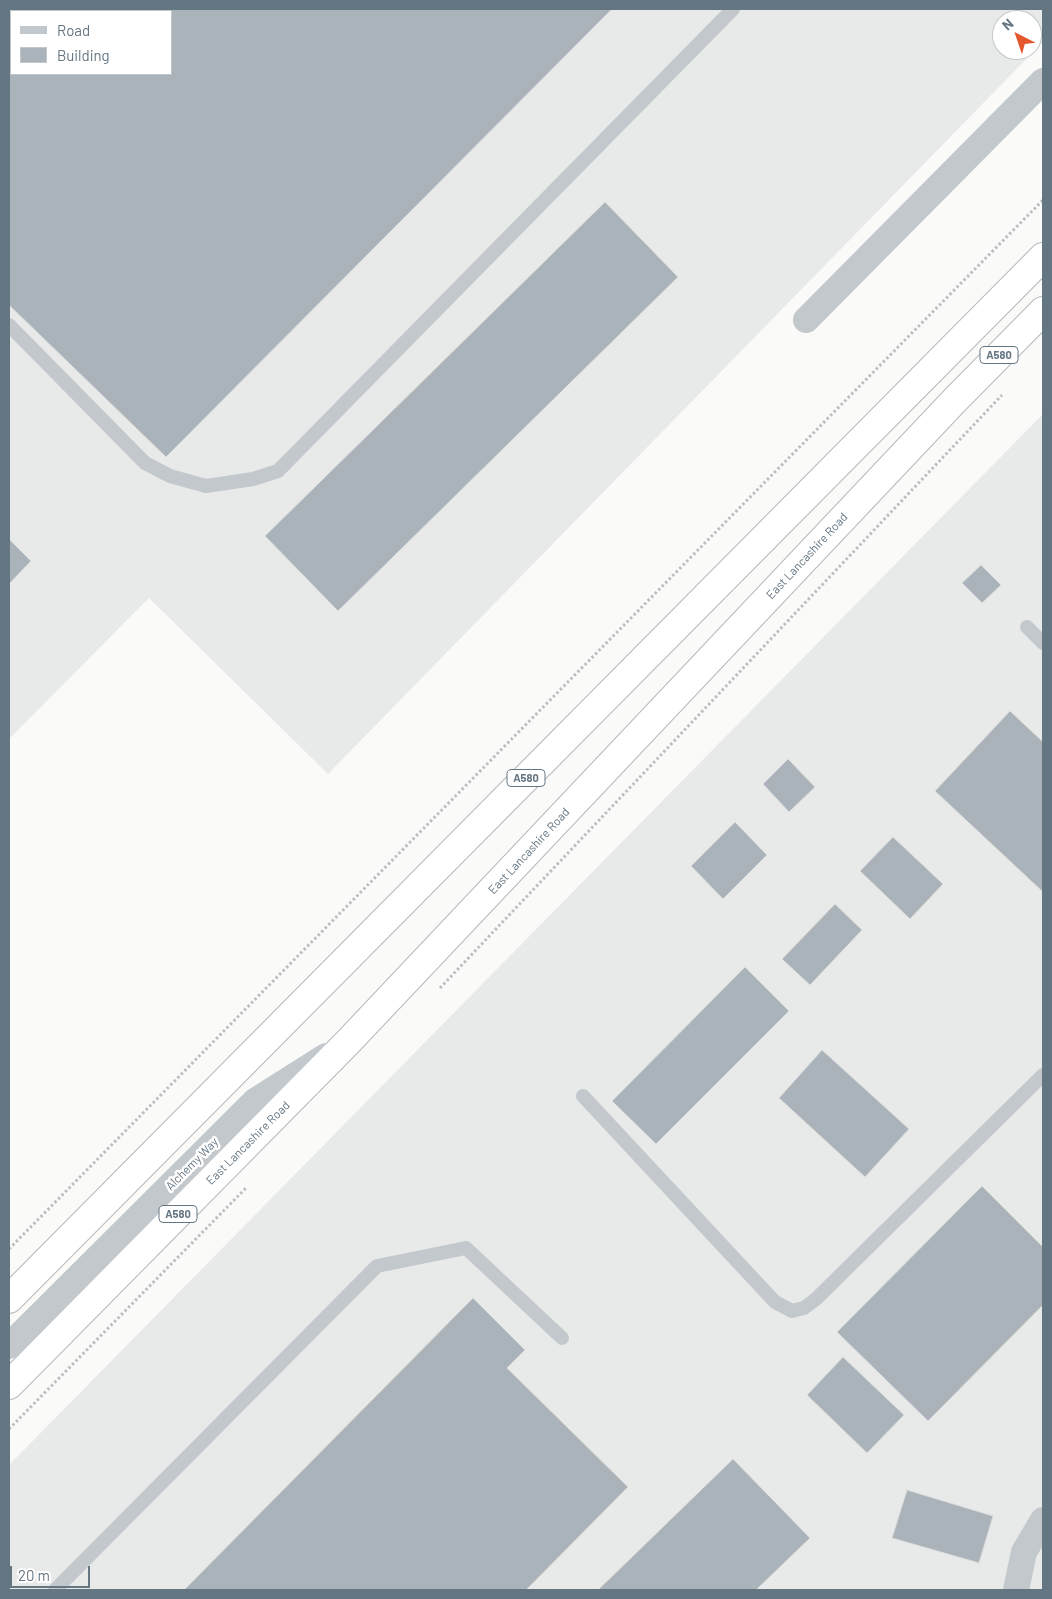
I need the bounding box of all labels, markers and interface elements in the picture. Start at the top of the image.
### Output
legend [10,10,172,75]
north arrow [992,10,1042,60]
text: N [998,15,1017,34]
text: Road [57,21,90,39]
text: Building [57,46,110,64]
road number: A580 [980,346,1018,364]
street label: East Lancashire Road [763,510,851,602]
road number: A580 [507,770,545,786]
street label: East Lancashire Road [485,805,573,897]
street label: East Lancashire Road [203,1098,293,1188]
street label: Alchemy Way [163,1135,221,1193]
road number: A580 [159,1206,197,1222]
scale bar [12,1556,92,1588]
text: 20 m [18,1566,50,1584]

